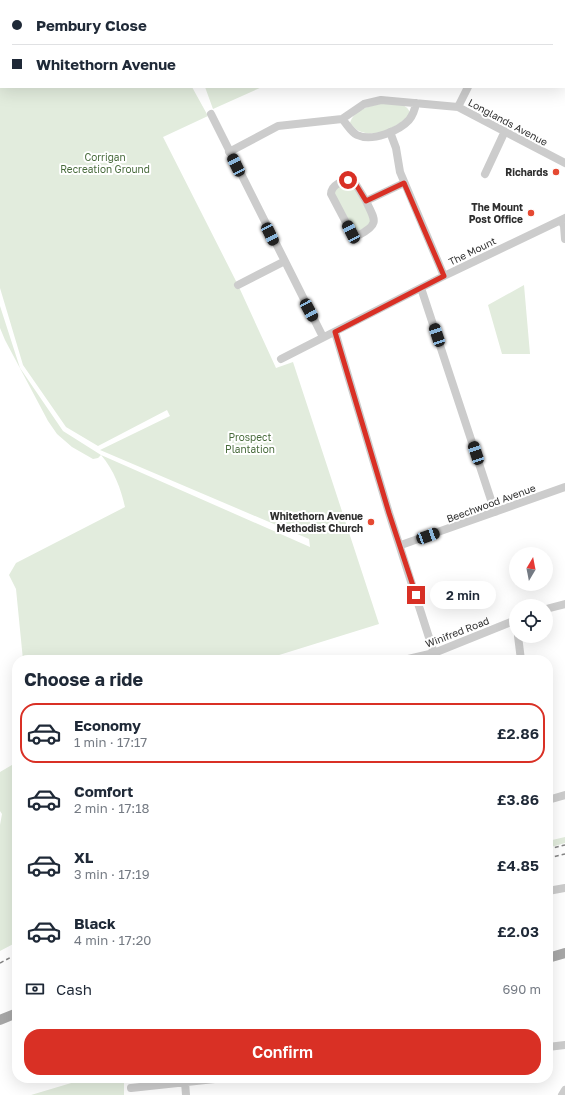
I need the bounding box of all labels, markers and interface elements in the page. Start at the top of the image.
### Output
text: Pembury Close [36,16,147,34]
text: Whitethorn Avenue [36,55,176,73]
street label: Longlands Avenue [466,96,550,148]
park label: Corrigan Recreation Ground [60,151,150,175]
car [225,152,247,178]
place label: Richards [505,166,548,178]
marker: Richards [551,167,561,177]
route start [339,171,357,189]
place label: The Mount Post Office [469,201,523,225]
marker: The Mount Post Office [526,208,536,218]
car [340,219,362,245]
car [259,221,281,247]
street label: The Mount [446,234,498,268]
car [298,297,320,323]
car [428,322,446,348]
park label: Prospect Plantation [225,431,275,455]
car [467,440,485,466]
street label: Beechwood Avenue [445,481,537,525]
place label: Whitethorn Avenue Methodist Church [270,510,363,534]
marker: Whitethorn Avenue Methodist Church [366,517,376,527]
car [415,526,441,546]
north arrow [509,547,553,591]
map controls [509,547,553,643]
callout: 2 min [430,581,496,609]
route end [407,586,425,604]
text: 2 min [446,587,480,603]
button: locate [509,599,553,643]
street label: Winifred Road [423,614,491,650]
text: Choose a ride [24,668,143,690]
icon: car [26,715,62,751]
text: Economy [74,716,141,734]
text: £2.86 [497,724,539,742]
text: 1 min · 17:17 [74,734,147,750]
icon: car [26,781,62,817]
text: Comfort [74,782,133,800]
text: £3.86 [497,790,539,808]
text: 2 min · 17:18 [74,800,150,816]
icon: car [26,847,62,883]
text: XL [74,848,93,866]
text: £4.85 [497,856,539,874]
text: 3 min · 17:19 [74,866,150,882]
icon: car [26,913,62,949]
text: Black [74,914,116,932]
text: £2.03 [497,922,539,940]
text: 4 min · 17:20 [74,932,151,948]
icon: cash [24,978,46,1000]
text: Cash [56,980,92,998]
text: 690 m [502,981,541,997]
button: Confirm [24,1029,541,1075]

